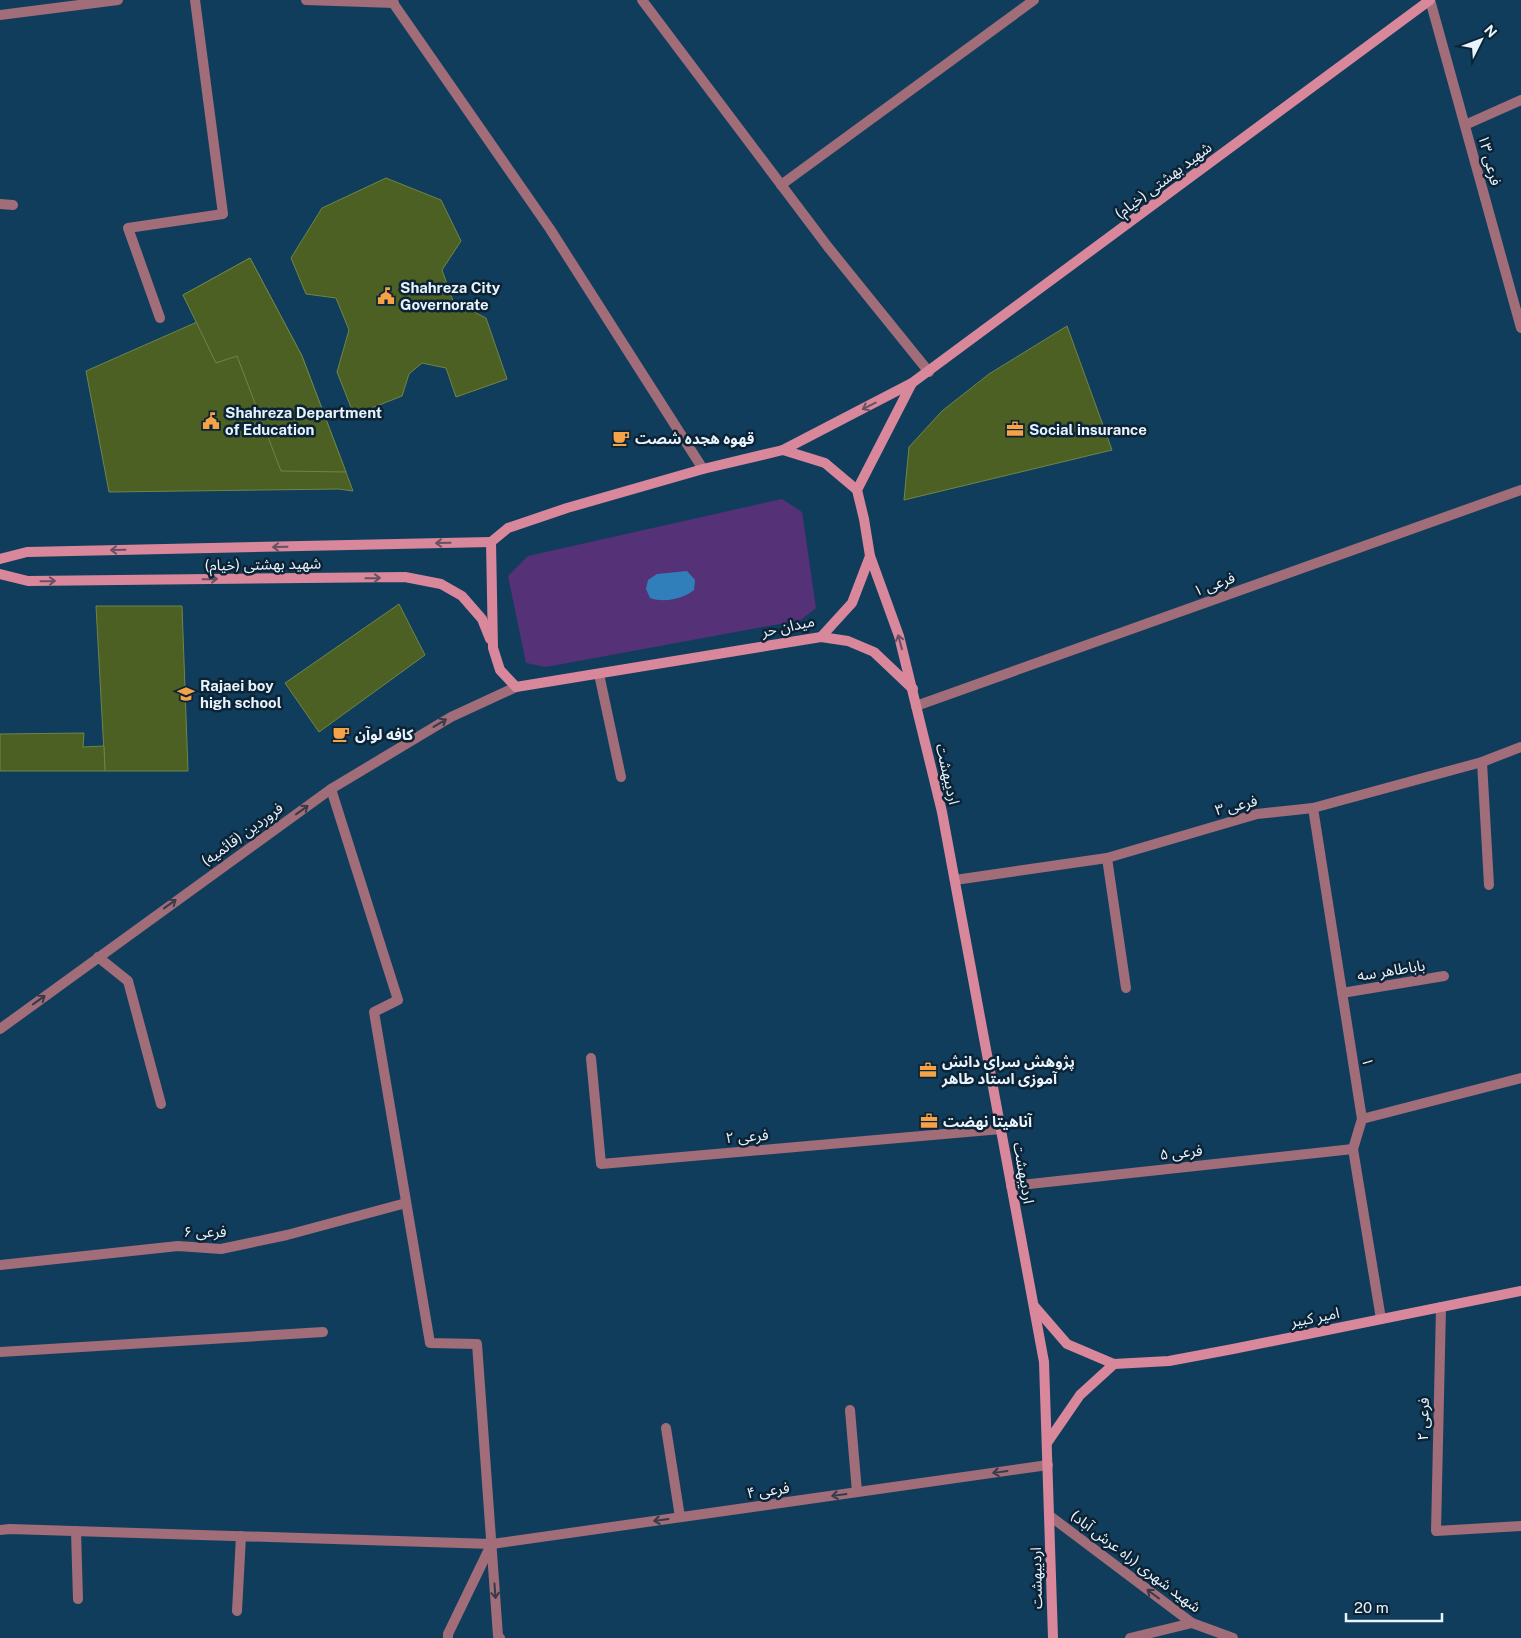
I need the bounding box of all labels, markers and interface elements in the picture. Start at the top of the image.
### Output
north arrow [1456,15,1506,65]
text: N [1481,22,1500,41]
street label: فرعی ۱۳ [1474,133,1505,188]
street label: شهید بهشتی (خیام) [1111,138,1217,224]
place label: Shahreza City Governorate [400,279,501,313]
public building icon: Shahreza City Governorate [376,286,396,306]
one-way arrow [862,402,877,411]
place label: Shahreza Department of Education [225,404,382,438]
public building icon: Shahreza Department of Education [201,411,221,431]
office icon: Social insurance [1005,419,1025,439]
place label: Social insurance [1029,421,1147,438]
cafe icon: قهوه هجده شصت [611,428,631,448]
place label: قهوه هجده شصت [635,430,754,448]
one-way arrow [435,539,451,548]
one-way arrow [272,542,288,552]
one-way arrow [110,545,126,555]
street label: شهید بهشتی (خیام) [205,554,322,577]
street label: فرعی ۱ [1191,569,1238,600]
one-way arrow [364,573,381,583]
one-way arrow [202,574,218,584]
one-way arrow [40,576,56,586]
street label: میدان حر [759,612,816,641]
one-way arrow [895,635,905,651]
place label: Rajaei boy high school [200,677,282,711]
school or university icon: Rajaei boy high school [176,684,196,704]
one-way arrow [433,718,447,728]
cafe icon: کافه لوآن [331,724,351,744]
place label: کافه لوآن [355,726,414,744]
street label: اردیبهشت [932,742,963,806]
street label: فرعی ۳ [1213,791,1259,819]
street label: فروردین (قائمیه) [198,799,287,870]
one-way arrow [295,805,309,815]
one-way arrow [163,899,177,910]
street label: باباطاهر سه [1356,956,1426,985]
one-way arrow [32,995,45,1006]
place label: پژوهش سرای دانش آموزی استاد طاهر [941,1053,1075,1088]
street label: ۱ [1359,1056,1377,1068]
office icon: پژوهش سرای دانش آموزی استاد طاهر [918,1060,938,1080]
office icon: آناهیتا نهضت [919,1111,939,1131]
place label: آناهیتا نهضت [943,1113,1033,1131]
street label: فرعی ۲ [725,1126,770,1147]
street label: اردیبهشت [1009,1141,1038,1205]
street label: فرعی ۵ [1159,1141,1204,1164]
street label: فرعی ۶ [183,1223,227,1241]
street label: امیر کبیر [1288,1304,1341,1331]
street label: فرعی ۲ [1414,1397,1433,1441]
one-way arrow [992,1467,1008,1477]
street label: فرعی ۴ [745,1479,791,1502]
one-way arrow [831,1490,847,1500]
street label: شهید شهری (راه عرش آباد) [1067,1507,1205,1616]
one-way arrow [653,1515,669,1525]
street label: اردیبهشت [1027,1547,1046,1609]
one-way arrow [490,1583,499,1599]
one-way arrow [1147,1588,1160,1599]
scale bar [1346,1590,1442,1622]
text: 20 m [1354,1599,1389,1616]

